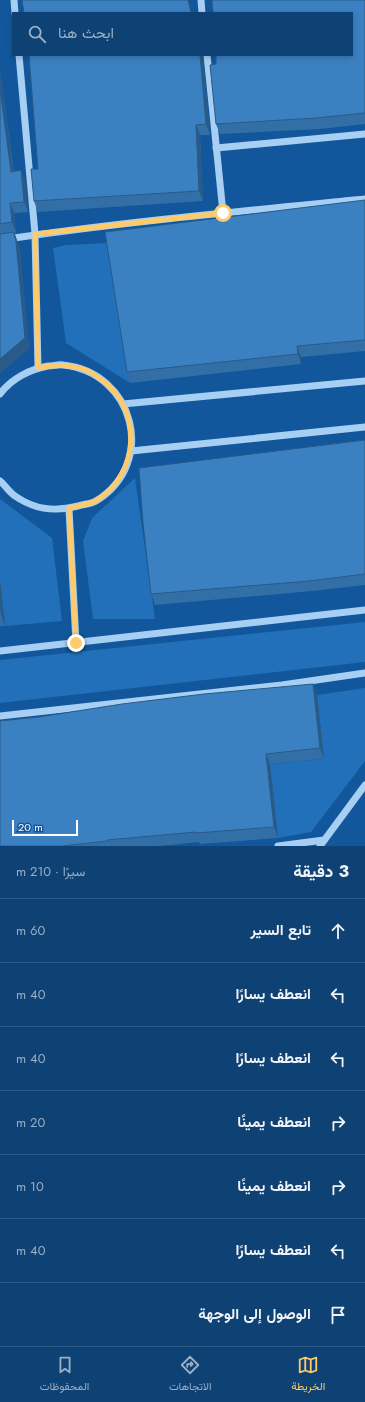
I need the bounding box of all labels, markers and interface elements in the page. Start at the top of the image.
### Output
search box [12,12,353,56]
text: ابحث هنا [58,22,114,44]
icon: search [26,23,48,45]
route start [214,204,232,222]
route end [67,634,85,652]
scale bar [12,818,78,837]
text: 20 m [18,819,43,835]
text: 3 دقيقة [293,859,349,883]
text: سيرًا · 210 m [16,862,85,881]
text: تابع السير [251,919,311,941]
icon: ahead [327,920,349,942]
text: 60 m [16,921,45,940]
text: انعطف يسارًا [236,983,311,1005]
icon: left [327,984,349,1006]
text: 40 m [16,985,45,1004]
text: انعطف يسارًا [236,1047,311,1069]
icon: left [327,1048,349,1070]
text: 40 m [16,1049,45,1068]
text: انعطف يمينًا [237,1111,311,1133]
icon: right [327,1112,349,1134]
text: 20 m [16,1113,45,1132]
text: انعطف يمينًا [237,1175,311,1197]
icon: right [327,1176,349,1198]
text: 10 m [16,1177,44,1196]
text: انعطف يسارًا [236,1239,311,1261]
icon: left [327,1240,349,1262]
text: 40 m [16,1241,45,1260]
text: الوصول إلى الوجهة [198,1303,311,1325]
icon: arrive [327,1304,349,1326]
tab: المحفوظات [40,1354,89,1396]
tab: الاتجاهات [169,1354,212,1396]
tab: الخريطة [291,1354,325,1396]

